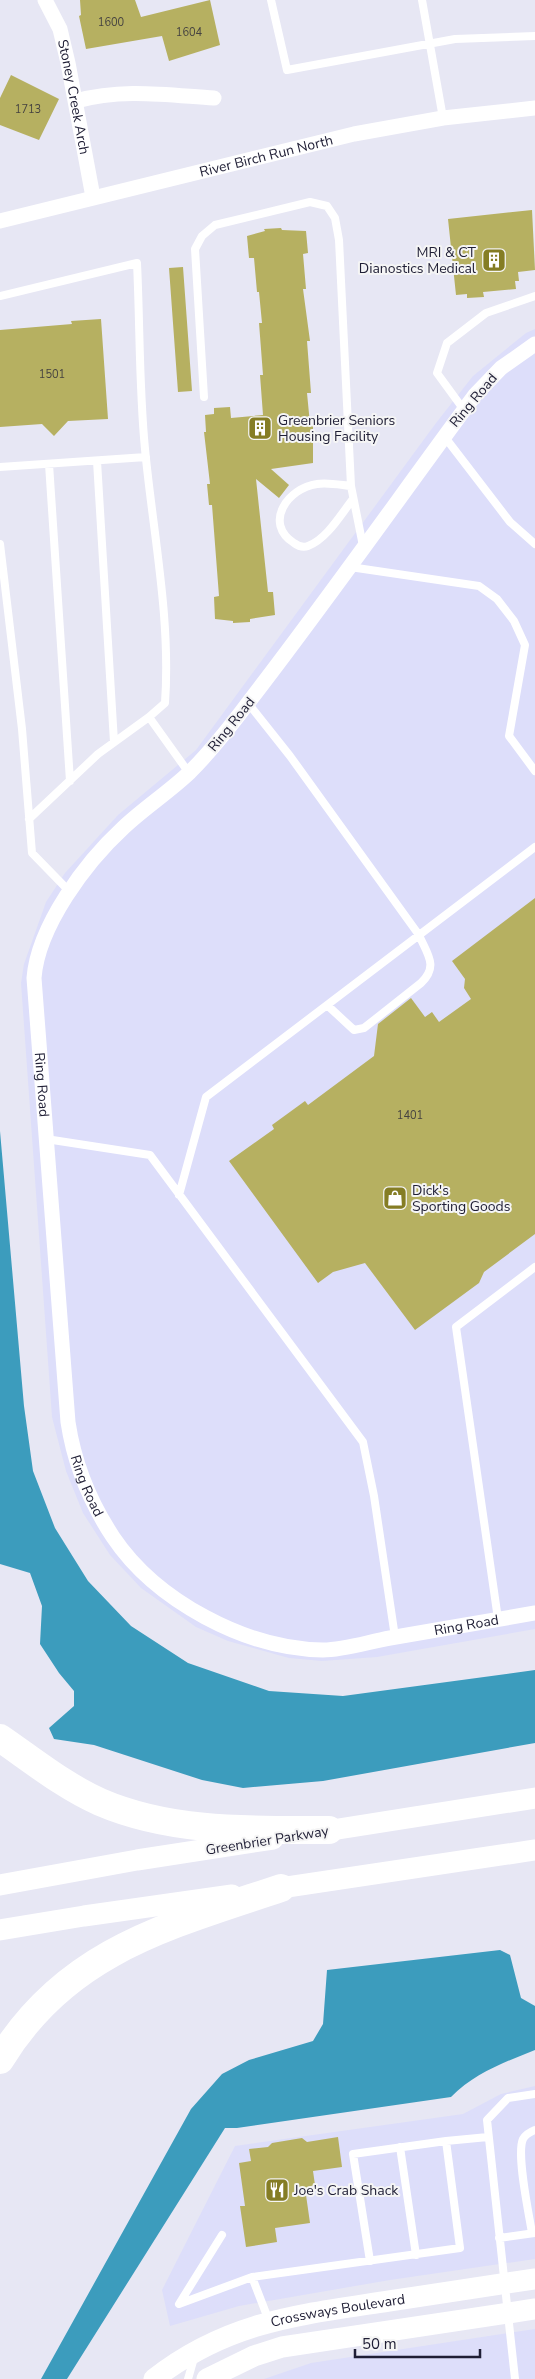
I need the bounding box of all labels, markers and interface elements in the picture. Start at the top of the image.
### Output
house number: 1600 [98,15,125,30]
house number: 1604 [176,25,203,40]
street label: Stoney Creek Arch [53,38,94,156]
house number: 1713 [15,102,41,117]
street label: River Birch Run North [198,131,335,182]
place label: MRI & CT Dianostics Medical [359,243,477,278]
building icon: MRI & CT Dianostics Medical [481,247,507,273]
house number: 1501 [39,367,65,382]
street label: Ring Road [445,369,502,431]
place label: Greenbrier Seniors Housing Facility [278,411,395,446]
building icon: Greenbrier Seniors Housing Facility [247,415,273,441]
street label: Ring Road [204,693,259,756]
street label: Ring Road [30,1052,54,1118]
house number: 1401 [397,1108,423,1123]
place label: Dick's Sporting Goods [412,1181,511,1216]
shop icon: Dick's Sporting Goods [382,1185,408,1211]
street label: Ring Road [66,1453,108,1520]
street label: Ring Road [433,1610,500,1640]
street label: Greenbrier Parkway [204,1821,331,1860]
restaurant icon: Joe's Crab Shack [264,2177,290,2203]
place label: Joe's Crab Shack [293,2181,399,2200]
street label: Crossways Boulevard [269,2290,406,2332]
scale bar [355,2326,480,2358]
text: 50 m [362,2334,397,2354]

